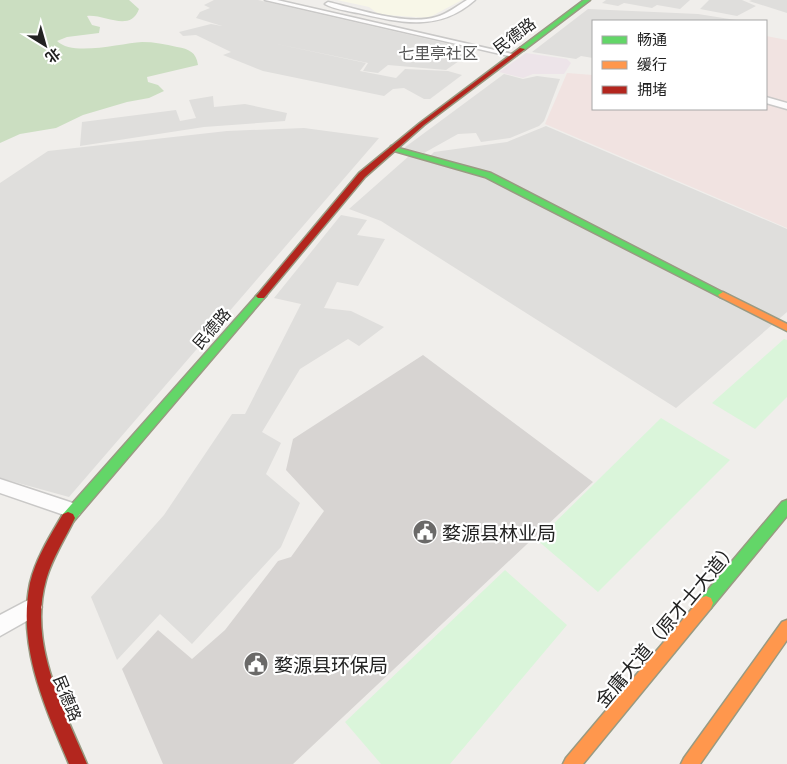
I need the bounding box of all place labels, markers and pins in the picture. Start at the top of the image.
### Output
public building icon: 婺源县林业局 [412,519,438,545]
place label: 婺源县林业局 [442,521,556,544]
public building icon: 婺源县环保局 [243,651,269,677]
place label: 婺源县环保局 [274,653,388,676]

